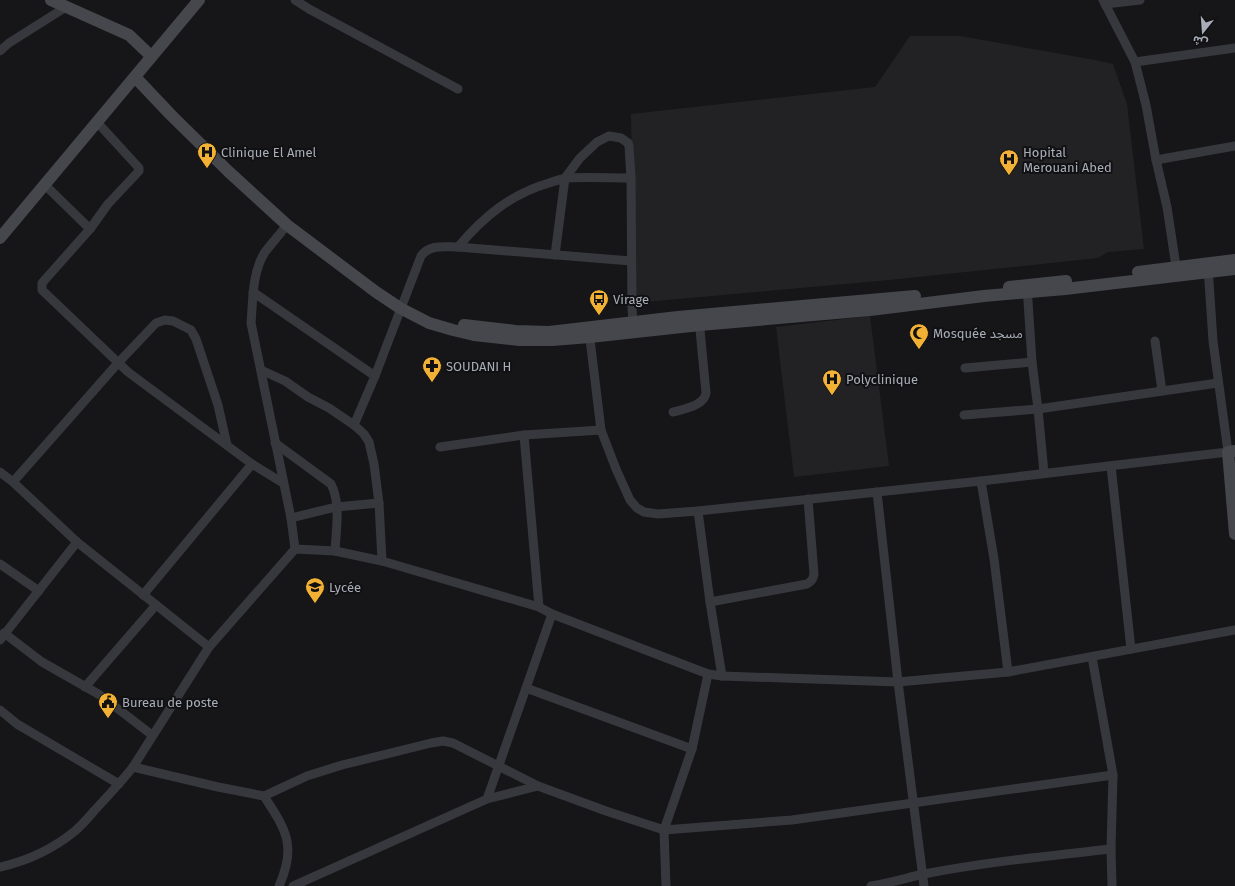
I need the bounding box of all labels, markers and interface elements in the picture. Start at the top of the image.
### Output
north arrow [1183,12,1223,52]
text: ش [1191,33,1209,50]
hospital icon: Clinique El Amel [196,141,218,169]
place label: Clinique El Amel [221,145,317,160]
place label: Hopital Merouani Abed [1023,145,1112,175]
hospital icon: Hopital Merouani Abed [998,148,1020,176]
bus stop icon: Virage [588,288,610,316]
place label: Virage [613,292,649,307]
mosque icon: Mosquée مسجد [908,322,930,350]
place label: Mosquée مسجد [933,326,1023,341]
pharmacy icon: SOUDANI H [421,355,443,383]
place label: SOUDANI H [446,359,511,374]
hospital icon: Polyclinique [821,368,843,396]
place label: Polyclinique [846,372,918,387]
school or university icon: Lycée [304,576,326,604]
place label: Lycée [329,580,361,595]
public building icon: Bureau de poste [97,691,119,719]
place label: Bureau de poste [122,695,218,710]

